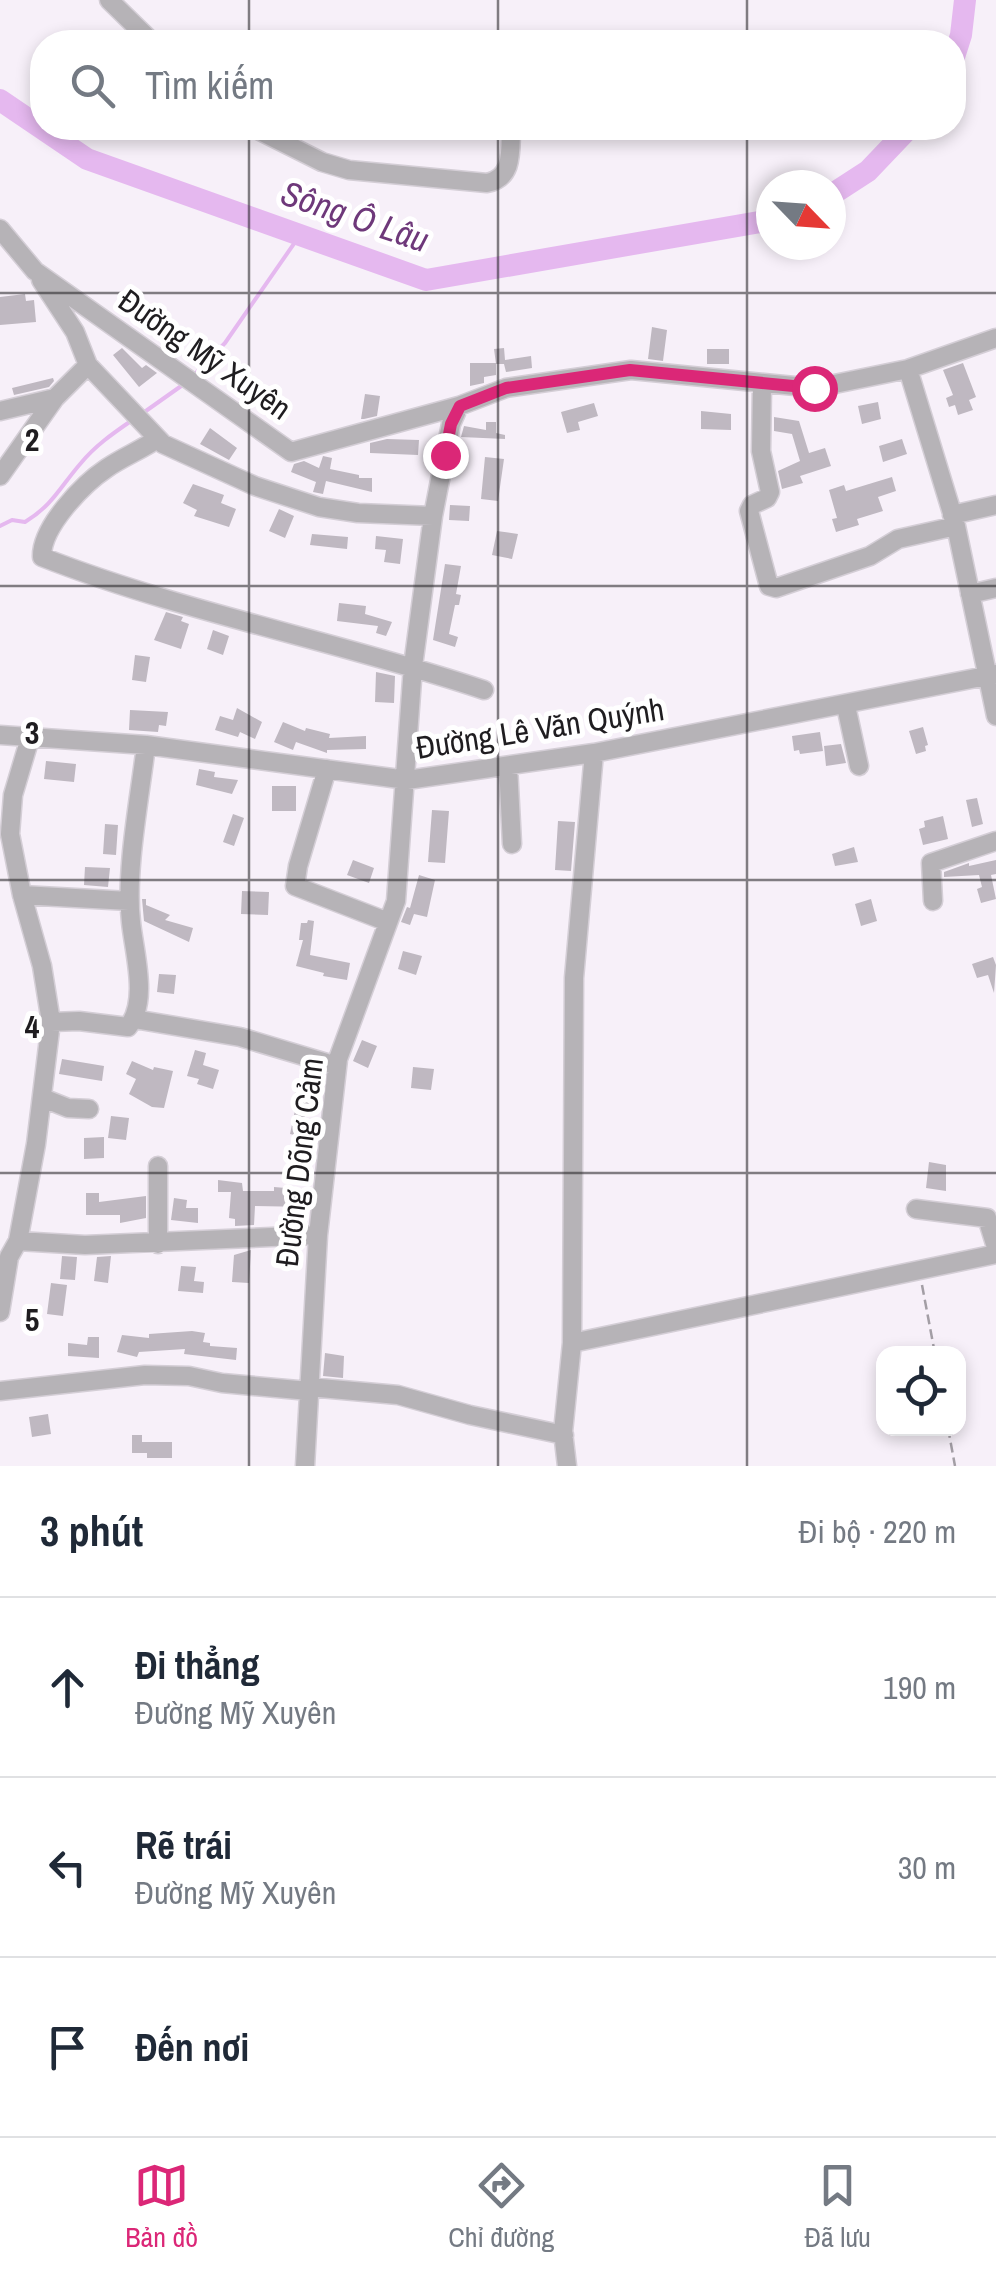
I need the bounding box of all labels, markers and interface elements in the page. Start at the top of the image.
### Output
search box [30,30,966,140]
icon: search [65,58,120,113]
text: Tìm kiếm [145,60,274,111]
water label: Sông Ô Lâu [275,169,435,263]
north arrow [756,170,846,260]
street label: Đường Mỹ Xuyên [110,279,300,429]
route start [792,366,838,412]
text: 2 [25,418,39,461]
route end [423,433,469,479]
street label: Đường Lê Văn Quýnh [413,687,667,769]
text: 3 [25,711,39,754]
text: 4 [25,1005,40,1048]
street label: Đường Dõng Cảm [265,1055,333,1269]
text: 5 [25,1298,39,1341]
map controls [876,1346,966,1436]
button: locate [876,1346,966,1436]
text: 3 phút [40,1503,143,1559]
text: Đi bộ · 220 m [798,1510,956,1553]
text: Đi thẳng [135,1640,260,1691]
icon: ahead [40,1660,95,1715]
text: 190 m [883,1666,956,1709]
text: Đường Mỹ Xuyên [135,1691,336,1734]
text: Rẽ trái [135,1820,232,1871]
icon: left [40,1840,95,1895]
text: 30 m [898,1846,956,1889]
text: Đường Mỹ Xuyên [135,1871,336,1914]
icon: arrive [40,2020,95,2075]
text: Đến nơi [135,2022,249,2073]
tab: Bản đồ [125,2158,198,2256]
tab: Chỉ đường [448,2158,554,2256]
tab: Đã lưu [804,2158,871,2256]

